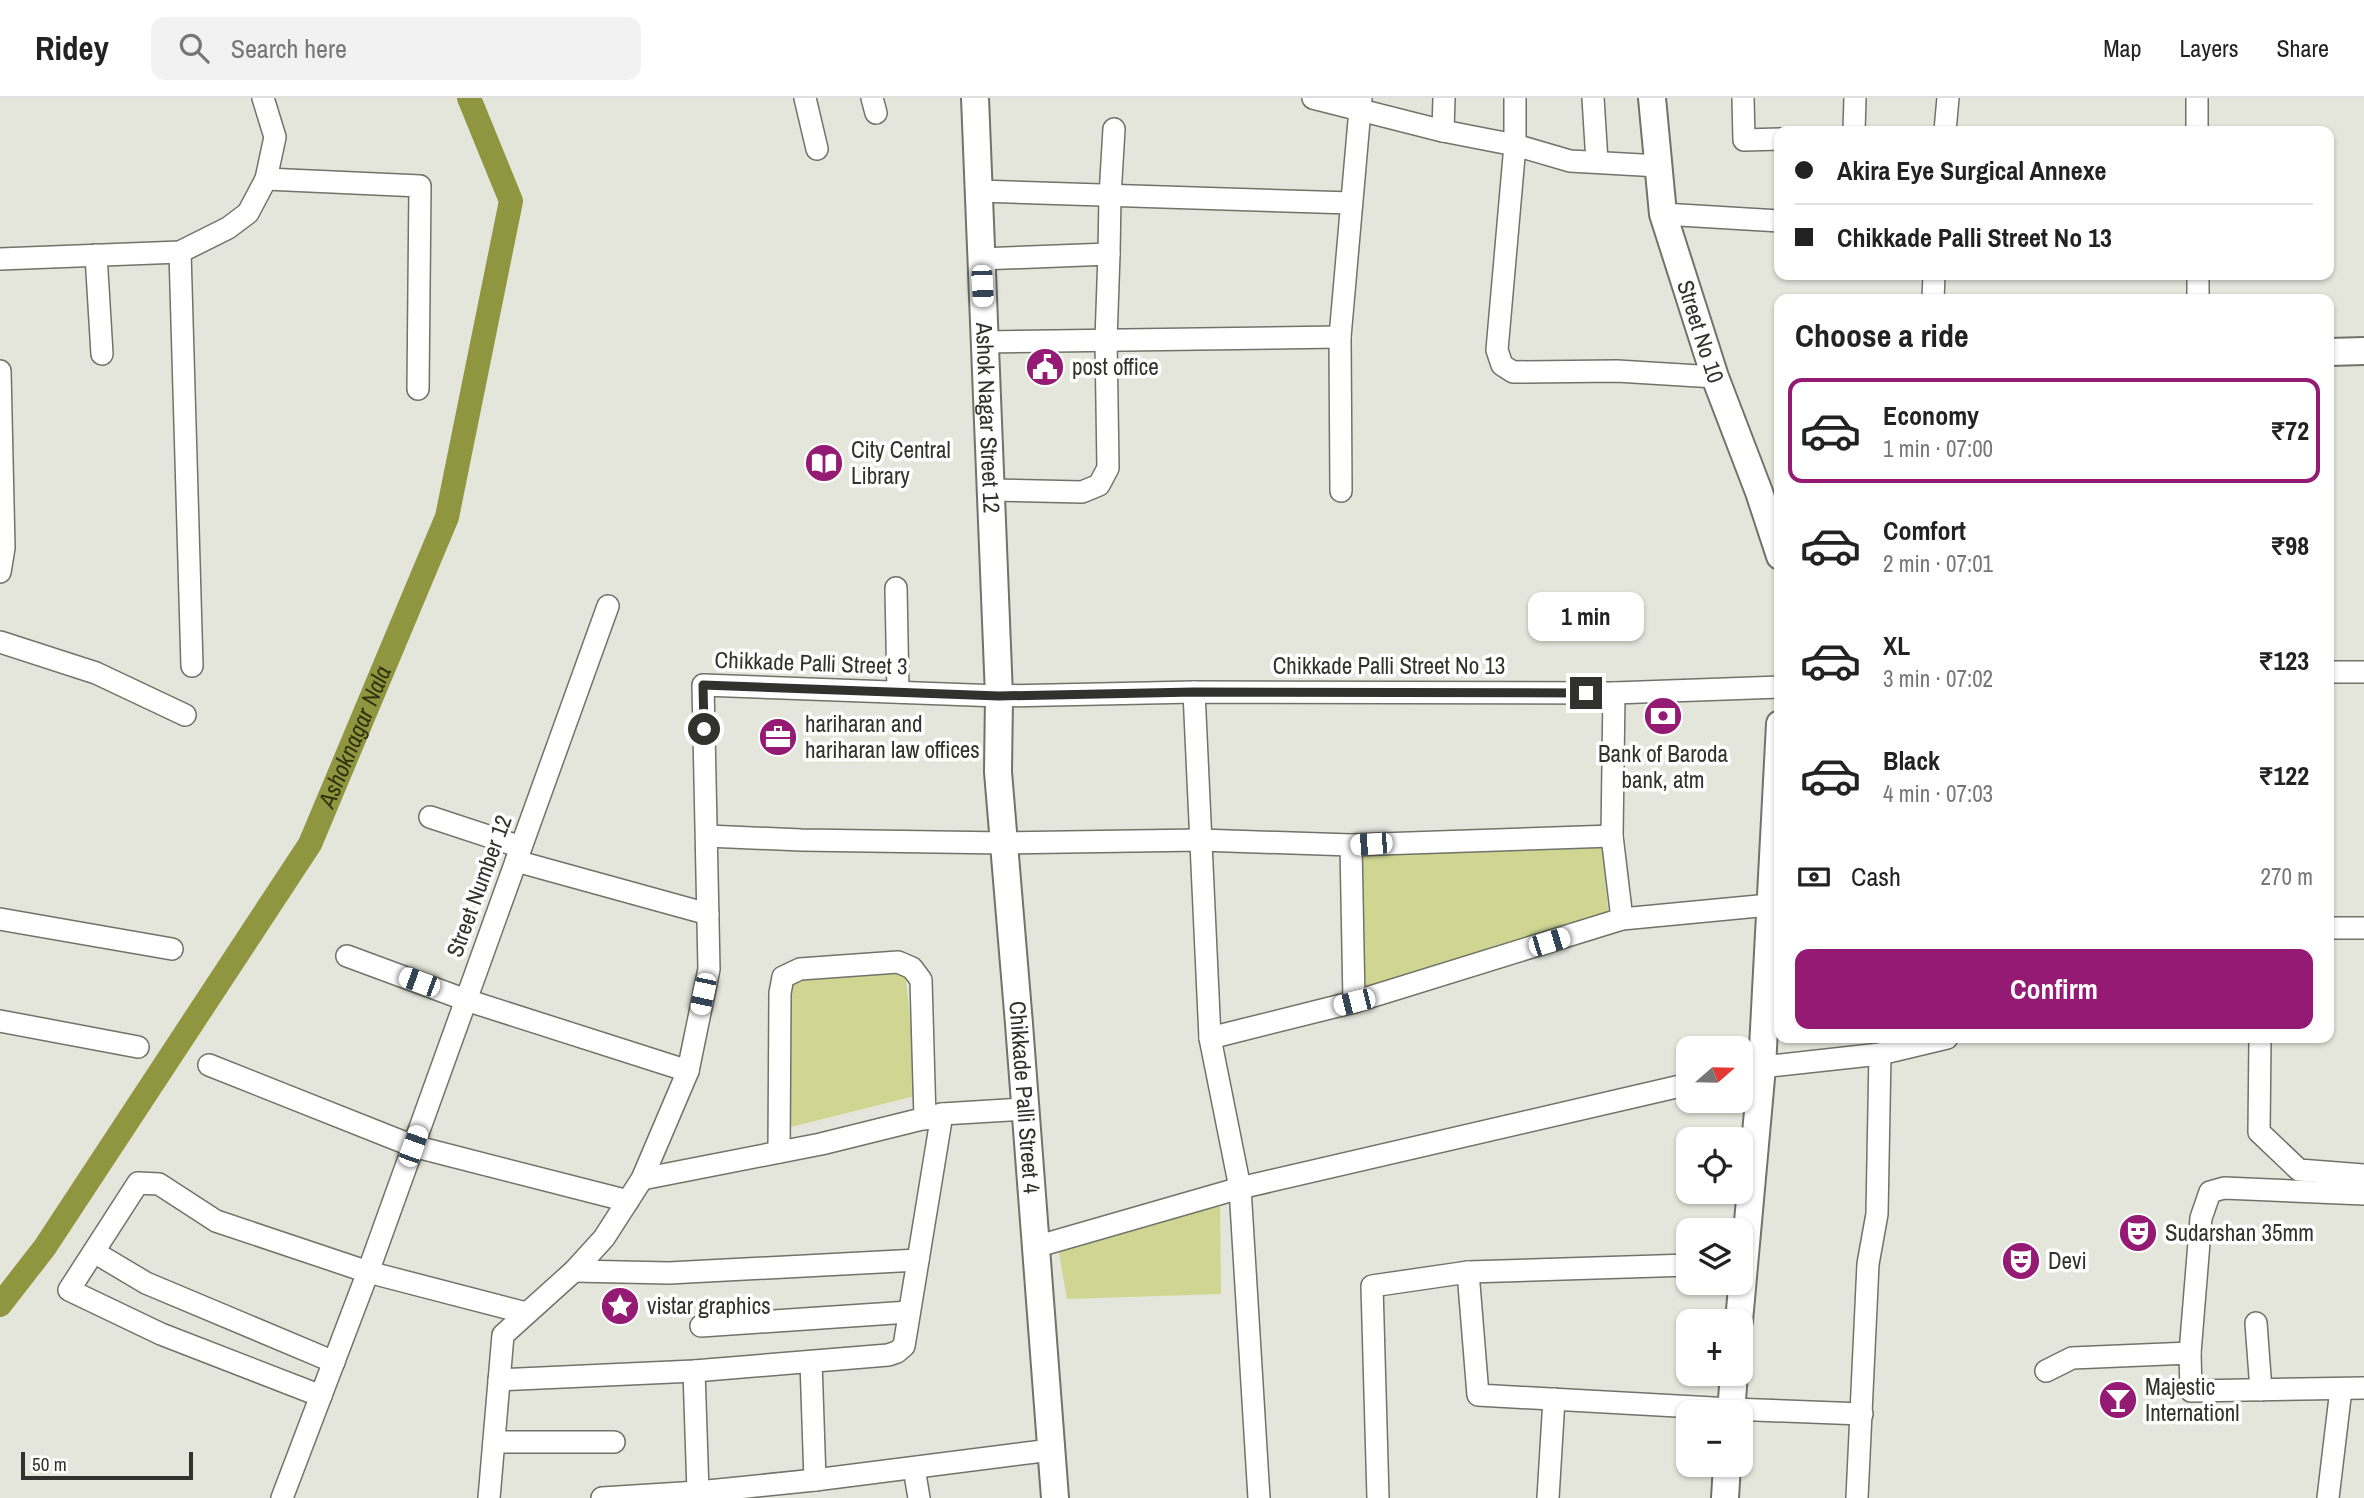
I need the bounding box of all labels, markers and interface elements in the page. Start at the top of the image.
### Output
search box [151,17,641,80]
text: Ridey [35,26,109,70]
icon: search [175,29,213,67]
text: Search here [231,31,347,66]
text: Map [2103,32,2141,64]
text: Layers [2179,32,2238,64]
text: Share [2276,32,2329,64]
text: Akira Eye Surgical Annexe [1837,153,2106,188]
text: Chikkade Palli Street No 13 [1837,220,2112,255]
car [971,264,994,308]
street label: Street No 10 [1670,276,1732,387]
text: Choose a ride [1795,314,1969,357]
street label: Ashok Nagar Street 12 [969,321,1008,514]
public building icon: post office [1024,346,1066,388]
place label: post office [1072,351,1159,382]
text: Economy [1883,398,1979,433]
icon: car [1799,399,1862,462]
text: ₹72 [2270,413,2309,448]
text: 1 min · 07:00 [1883,433,1993,464]
place label: City Central Library [851,434,951,491]
library icon: City Central Library [803,442,845,484]
text: Comfort [1883,513,1966,548]
icon: car [1799,514,1862,577]
text: ₹98 [2270,528,2309,563]
text: 2 min · 07:01 [1883,548,1993,579]
callout: 1 min [1528,592,1644,640]
text: 1 min [1561,601,1611,632]
text: XL [1883,628,1910,663]
icon: car [1799,629,1862,692]
text: ₹123 [2258,643,2309,678]
street label: Chikkade Palli Street 3 [714,644,908,681]
street label: Chikkade Palli Street No 13 [1273,650,1505,681]
water label: Ashoknagar Nala [310,660,398,813]
text: 3 min · 07:02 [1883,663,1993,694]
route end [1570,677,1602,709]
bank icon: Bank of Baroda bank, atm [1642,695,1684,737]
place label: hariharan and hariharan law offices [805,708,980,765]
route start [688,713,720,745]
office icon: hariharan and hariharan law offices [757,716,799,758]
place label: Bank of Baroda bank, atm [1598,738,1729,795]
text: Black [1883,743,1940,778]
icon: car [1799,744,1862,807]
text: ₹122 [2258,758,2309,793]
text: 4 min · 07:03 [1883,778,1993,809]
street label: Street Number 12 [439,811,519,961]
car [1350,832,1393,856]
icon: cash [1795,858,1833,896]
text: Cash [1851,859,1901,894]
text: 270 m [2261,861,2313,892]
car [1526,926,1573,958]
button: Confirm [1795,949,2313,1029]
car [396,965,443,999]
car [689,971,718,1017]
car [1332,987,1377,1017]
street label: Chikkade Palli Street 4 [1002,1000,1048,1195]
north arrow [1676,1036,1754,1113]
map controls [1676,1036,1753,1477]
car [396,1123,431,1169]
button: locate [1676,1127,1753,1204]
theatre icon: Sudarshan 35mm [2117,1212,2159,1254]
place label: Sudarshan 35mm [2165,1217,2314,1248]
button: layers [1676,1218,1753,1295]
theatre icon: Devi [2000,1240,2042,1282]
place label: Devi [2048,1245,2087,1276]
place icon: vistar graphics [599,1285,641,1327]
place label: vistar graphics [647,1290,771,1321]
button: + [1676,1309,1753,1386]
place label: Majestic Internationl [2145,1371,2239,1428]
bar icon: Majestic Internationl [2097,1379,2139,1421]
button: − [1676,1400,1753,1477]
scale bar [21,1449,192,1481]
text: 50 m [32,1451,67,1477]

